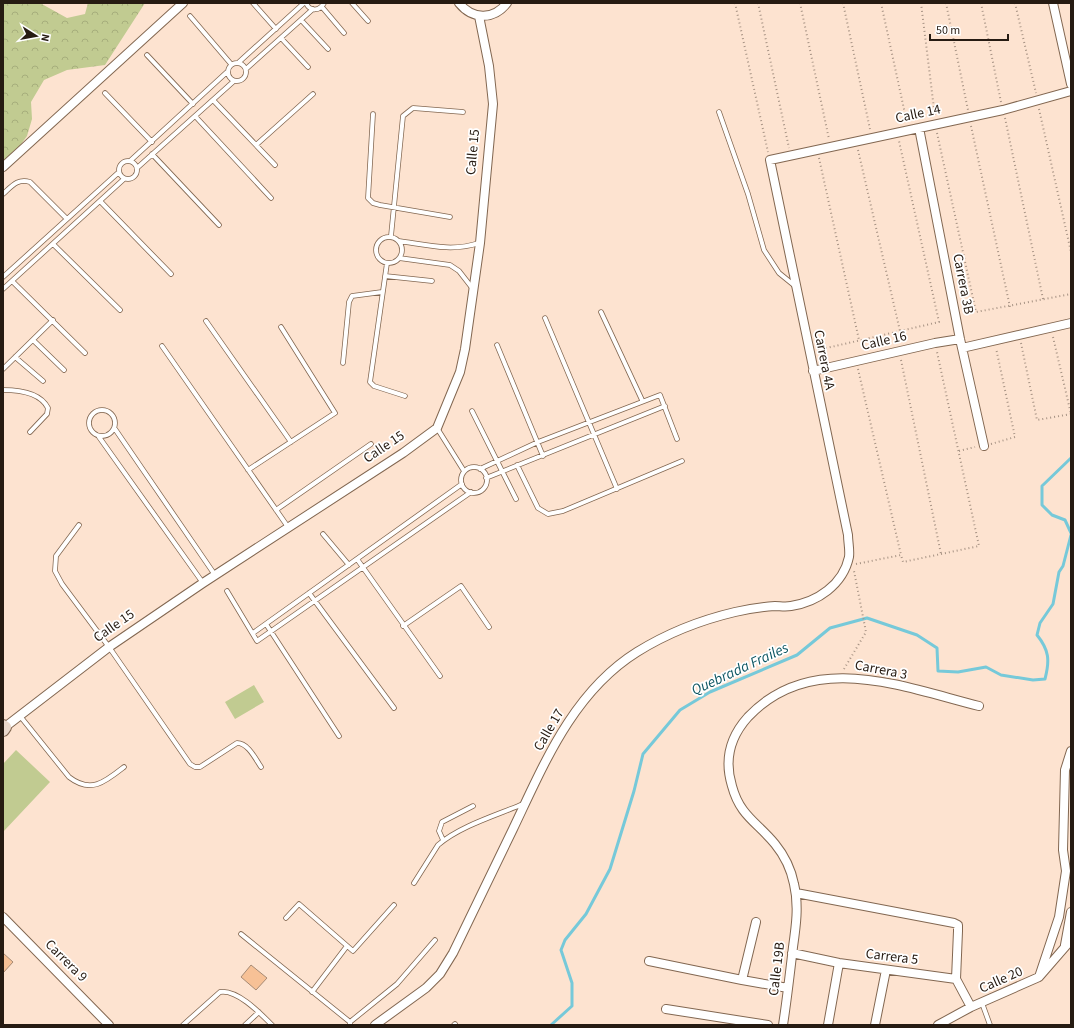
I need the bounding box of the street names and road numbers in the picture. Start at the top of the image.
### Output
street label: Calle 14 [893,99,943,129]
street label: Calle 15 [461,128,485,176]
street label: Carrera 3B [947,252,979,316]
street label: Calle 16 [859,326,909,356]
street label: Carrera 4A [808,328,840,392]
street label: Calle 15 [359,426,409,468]
street label: Calle 15 [89,605,139,647]
street label: Carrera 3 [853,655,909,685]
street label: Calle 17 [529,705,569,755]
street label: Carrera 9 [40,935,92,987]
street label: Calle 19B [764,941,790,997]
street label: Carrera 5 [865,944,920,970]
street label: Calle 20 [976,962,1026,998]

